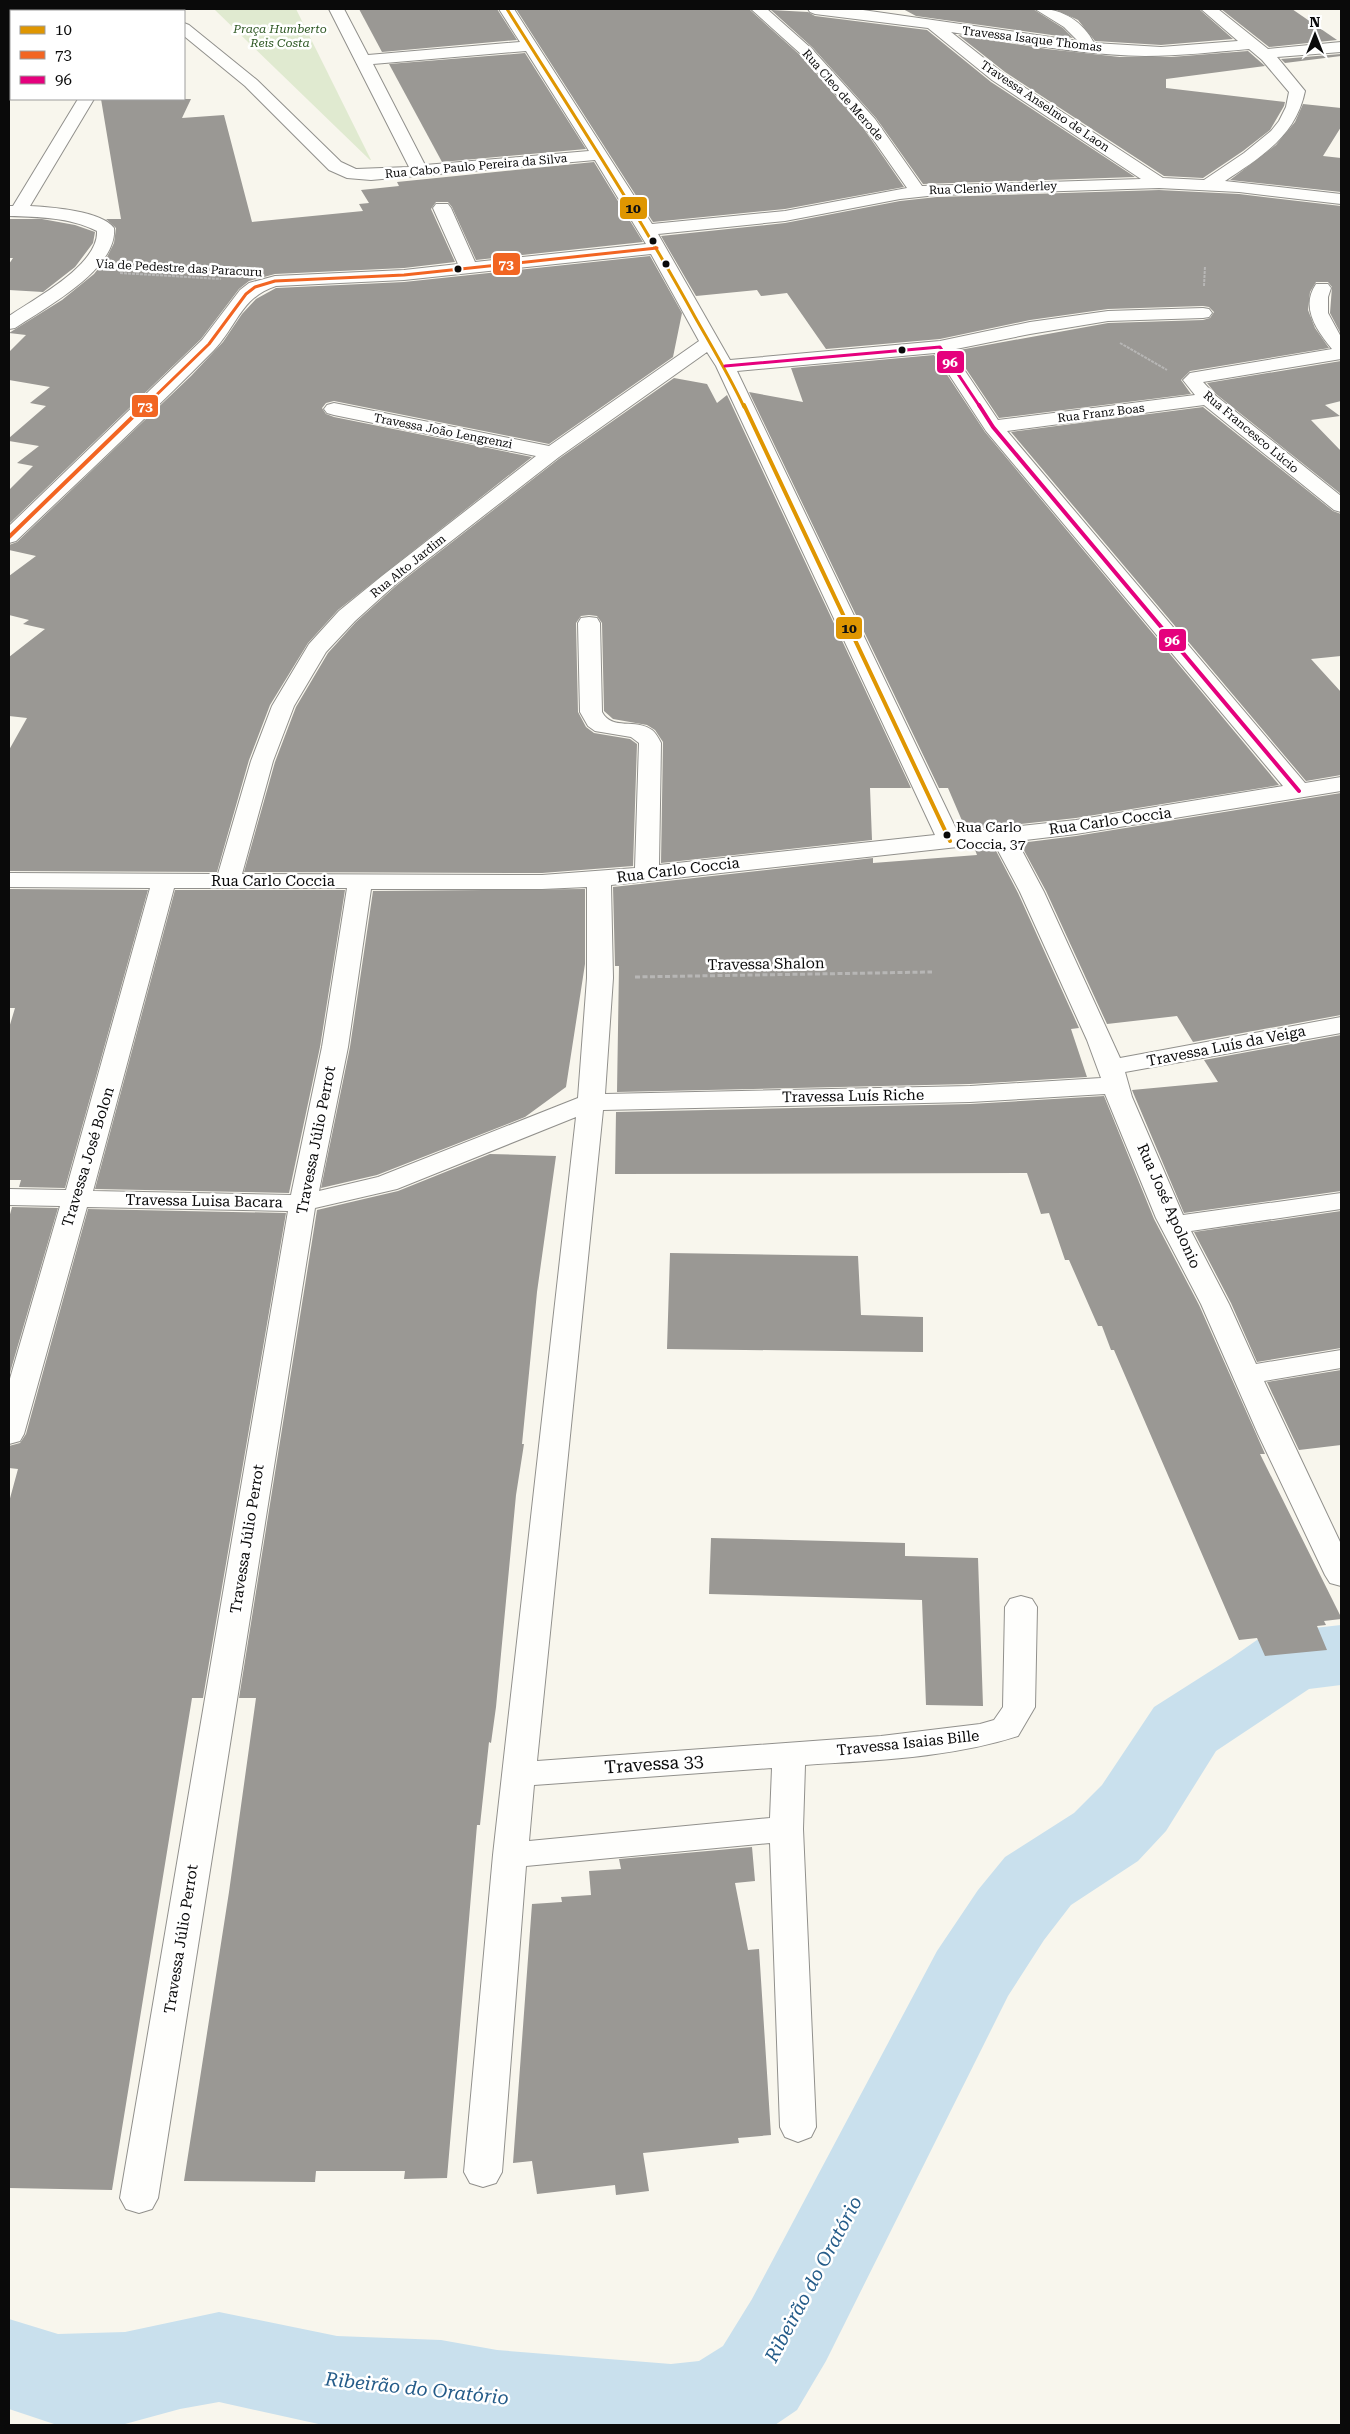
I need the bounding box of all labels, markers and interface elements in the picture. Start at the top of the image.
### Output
legend [10,10,185,100]
north arrow [1290,10,1340,60]
text: N [1310,14,1321,30]
text: 10 [55,21,72,39]
park label: Praça Humberto Reis Costa [232,22,327,50]
street label: Travessa Isaque Thomas [961,23,1103,55]
text: 73 [55,46,72,64]
street label: Rua Cleo de Merode [800,47,887,144]
street label: Travessa Anselmo de Laon [978,58,1112,155]
text: 96 [55,71,72,89]
street label: Rua Cabo Paulo Pereira da Silva [384,151,568,181]
street label: Rua Clenio Wanderley [929,179,1058,197]
line badge: 10 [619,196,648,220]
text: 10 [625,200,641,216]
unlabelled marker [648,236,658,246]
line badge: 73 [492,252,521,276]
text: 73 [498,256,514,272]
street label: Via de Pedestre das Paracuru [95,257,263,279]
unlabelled marker [661,259,671,269]
unlabelled marker [453,264,463,274]
unlabelled marker [897,345,907,355]
line badge: 96 [936,350,965,374]
text: 96 [942,354,958,370]
street label: Rua Francesco Lúcio [1200,388,1302,476]
line badge: 73 [131,394,159,418]
text: 73 [137,398,153,414]
street label: Rua Franz Boas [1057,401,1146,425]
street label: Travessa João Lengrenzi [372,411,514,451]
street label: Rua Alto Jardim [368,531,448,601]
line badge: 10 [835,616,863,640]
text: 10 [841,620,857,636]
line badge: 96 [1158,628,1187,652]
text: 96 [1164,632,1180,648]
street label: Rua Carlo Coccia [1047,803,1173,839]
place label: Rua Carlo Coccia, 37 [956,819,1026,852]
marker: Rua Carlo Coccia, 37 [942,830,952,840]
street label: Rua Carlo Coccia [615,854,741,886]
street label: Rua Carlo Coccia [211,872,335,890]
street label: Travessa Shalon [707,954,825,974]
street label: Travessa Luís da Veiga [1145,1022,1307,1070]
street label: Travessa Júlio Perrot [293,1064,339,1216]
street label: Travessa José Bolon [58,1084,118,1229]
street label: Travessa Luís Riche [782,1086,924,1106]
street label: Rua José Apolonio [1133,1141,1205,1271]
street label: Travessa Luisa Bacara [125,1191,283,1211]
street label: Travessa Júlio Perrot [226,1463,268,1615]
street label: Travessa Isaias Bille [836,1727,980,1759]
street label: Travessa 33 [603,1750,704,1777]
street label: Travessa Júlio Perrot [160,1863,202,2015]
water label: Ribeirão do Oratório [759,2192,867,2367]
water label: Ribeirão do Oratório [323,2367,510,2410]

